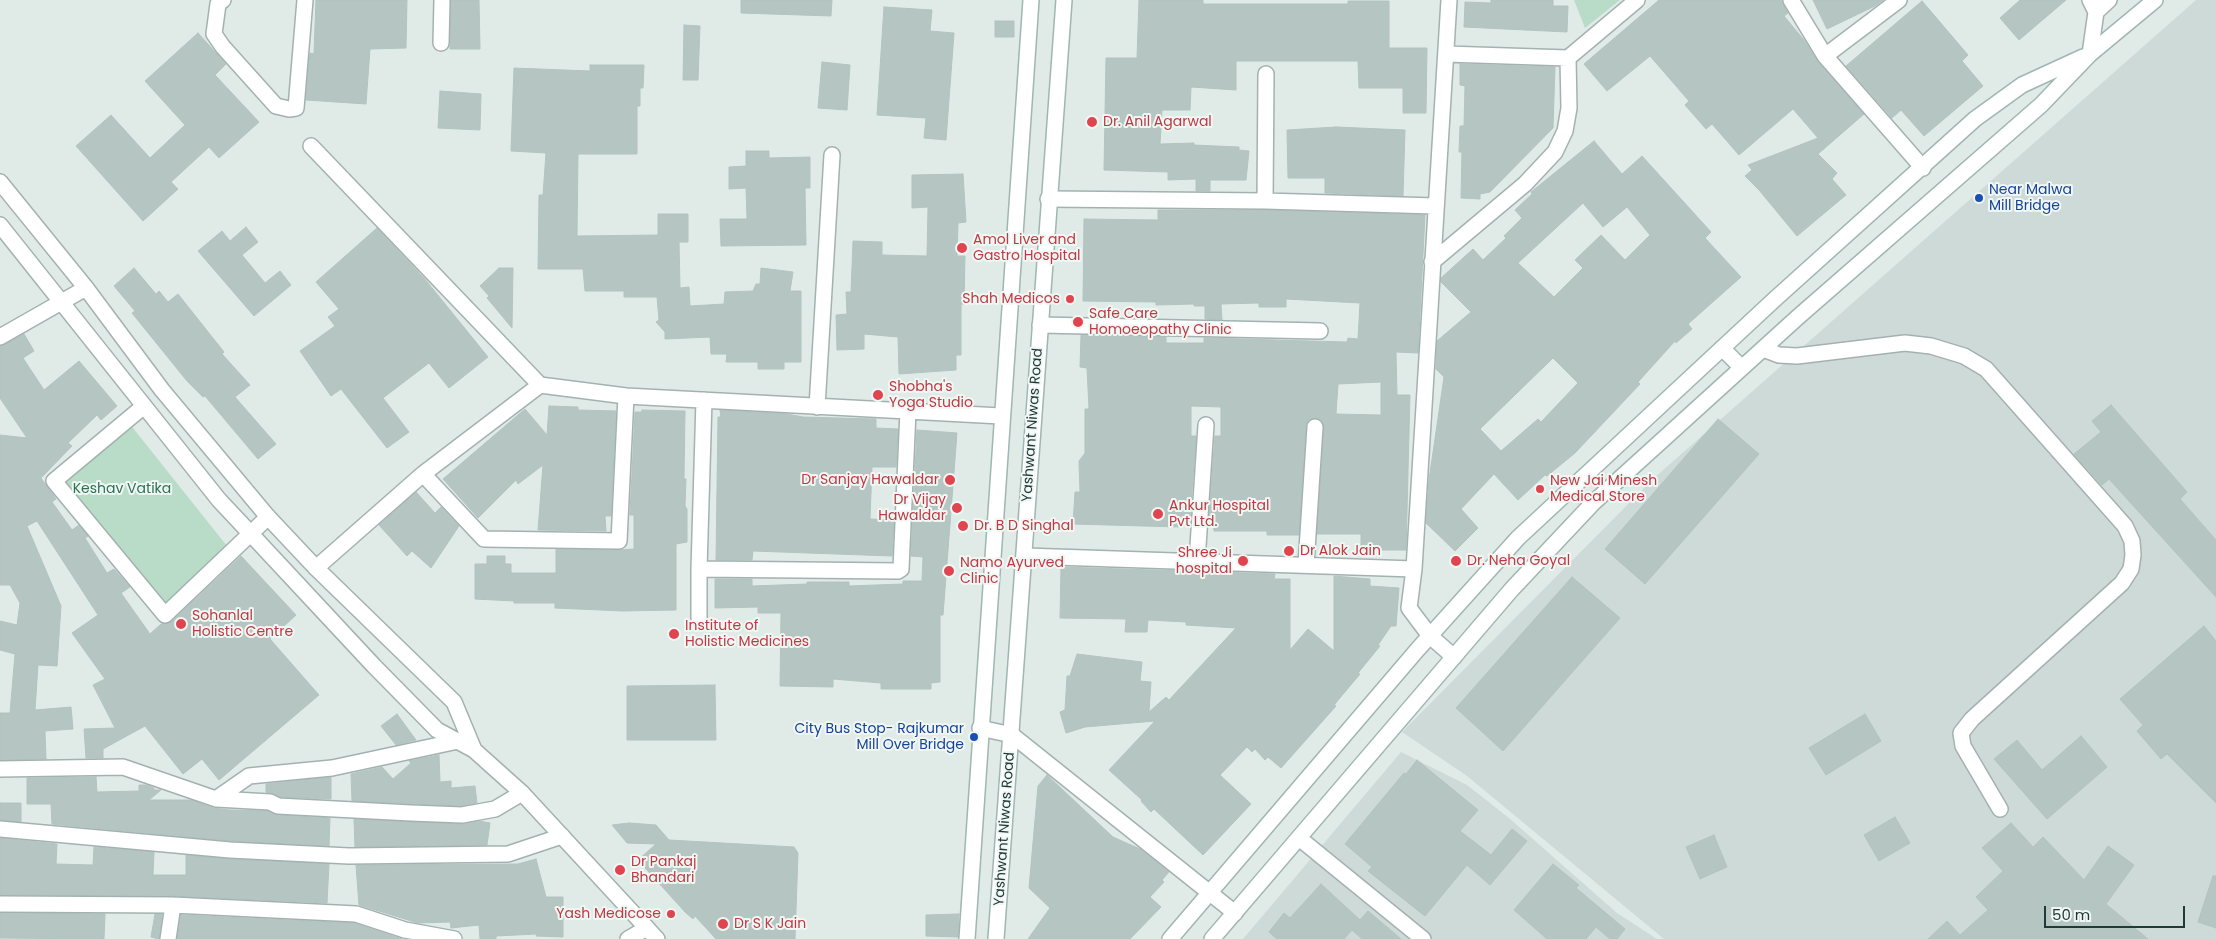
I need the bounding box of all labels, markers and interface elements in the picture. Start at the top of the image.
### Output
place label: Dr. Anil Agarwal [1103,114,1212,130]
marker: Dr. Anil Agarwal [1085,115,1099,129]
place label: Near Malwa Mill Bridge [1989,182,2072,214]
marker: Near Malwa Mill Bridge [1973,192,1985,204]
place label: Amol Liver and Gastro Hospital [973,232,1081,264]
marker: Amol Liver and Gastro Hospital [955,241,969,255]
place label: Shah Medicos [962,291,1060,307]
marker: Shah Medicos [1064,293,1076,305]
place label: Safe Care Homoeopathy Clinic [1089,306,1232,338]
marker: Safe Care Homoeopathy Clinic [1071,315,1085,329]
street label: Yashwant Niwas Road [1019,347,1047,503]
place label: Shobha's Yoga Studio [889,379,973,412]
marker: Shobha's Yoga Studio [871,388,885,402]
place label: Dr Sanjay Hawaldar [801,472,939,488]
marker: Dr Sanjay Hawaldar [943,473,957,487]
place label: New Jai Minesh Medical Store [1550,473,1657,506]
park label: Keshav Vatika [73,481,171,497]
marker: New Jai Minesh Medical Store [1534,483,1546,495]
place label: Dr Vijay Hawaldar [878,492,946,524]
place label: Ankur Hospital Pvt Ltd. [1169,498,1269,530]
marker: Dr Vijay Hawaldar [950,501,964,515]
marker: Ankur Hospital Pvt Ltd. [1151,507,1165,521]
place label: Dr. B D Singhal [974,518,1074,534]
marker: Dr. B D Singhal [956,519,970,533]
place label: Dr Alok Jain [1300,543,1381,559]
marker: Dr Alok Jain [1282,544,1296,558]
place label: Shree Ji hospital [1176,545,1232,578]
place label: Dr. Neha Goyal [1467,553,1570,569]
marker: Shree Ji hospital [1236,554,1250,568]
marker: Dr. Neha Goyal [1449,554,1463,568]
place label: Namo Ayurved Clinic [960,555,1064,588]
marker: Namo Ayurved Clinic [942,564,956,578]
place label: Sohanlal Holistic Centre [192,608,293,640]
marker: Sohanlal Holistic Centre [174,617,188,631]
place label: Institute of Holistic Medicines [685,618,809,650]
marker: Institute of Holistic Medicines [667,627,681,641]
place label: City Bus Stop- Rajkumar Mill Over Bridge [795,721,964,754]
marker: City Bus Stop- Rajkumar Mill Over Bridge [968,731,980,743]
street label: Yashwant Niwas Road [991,751,1019,907]
place label: Dr Pankaj Bhandari [631,854,697,886]
marker: Dr Pankaj Bhandari [613,863,627,877]
scale bar [2046,896,2187,928]
text: 50 m [2052,904,2090,925]
place label: Yash Medicose [556,906,661,922]
marker: Yash Medicose [665,908,677,920]
place label: Dr S K Jain [734,916,806,932]
marker: Dr S K Jain [716,917,730,931]

